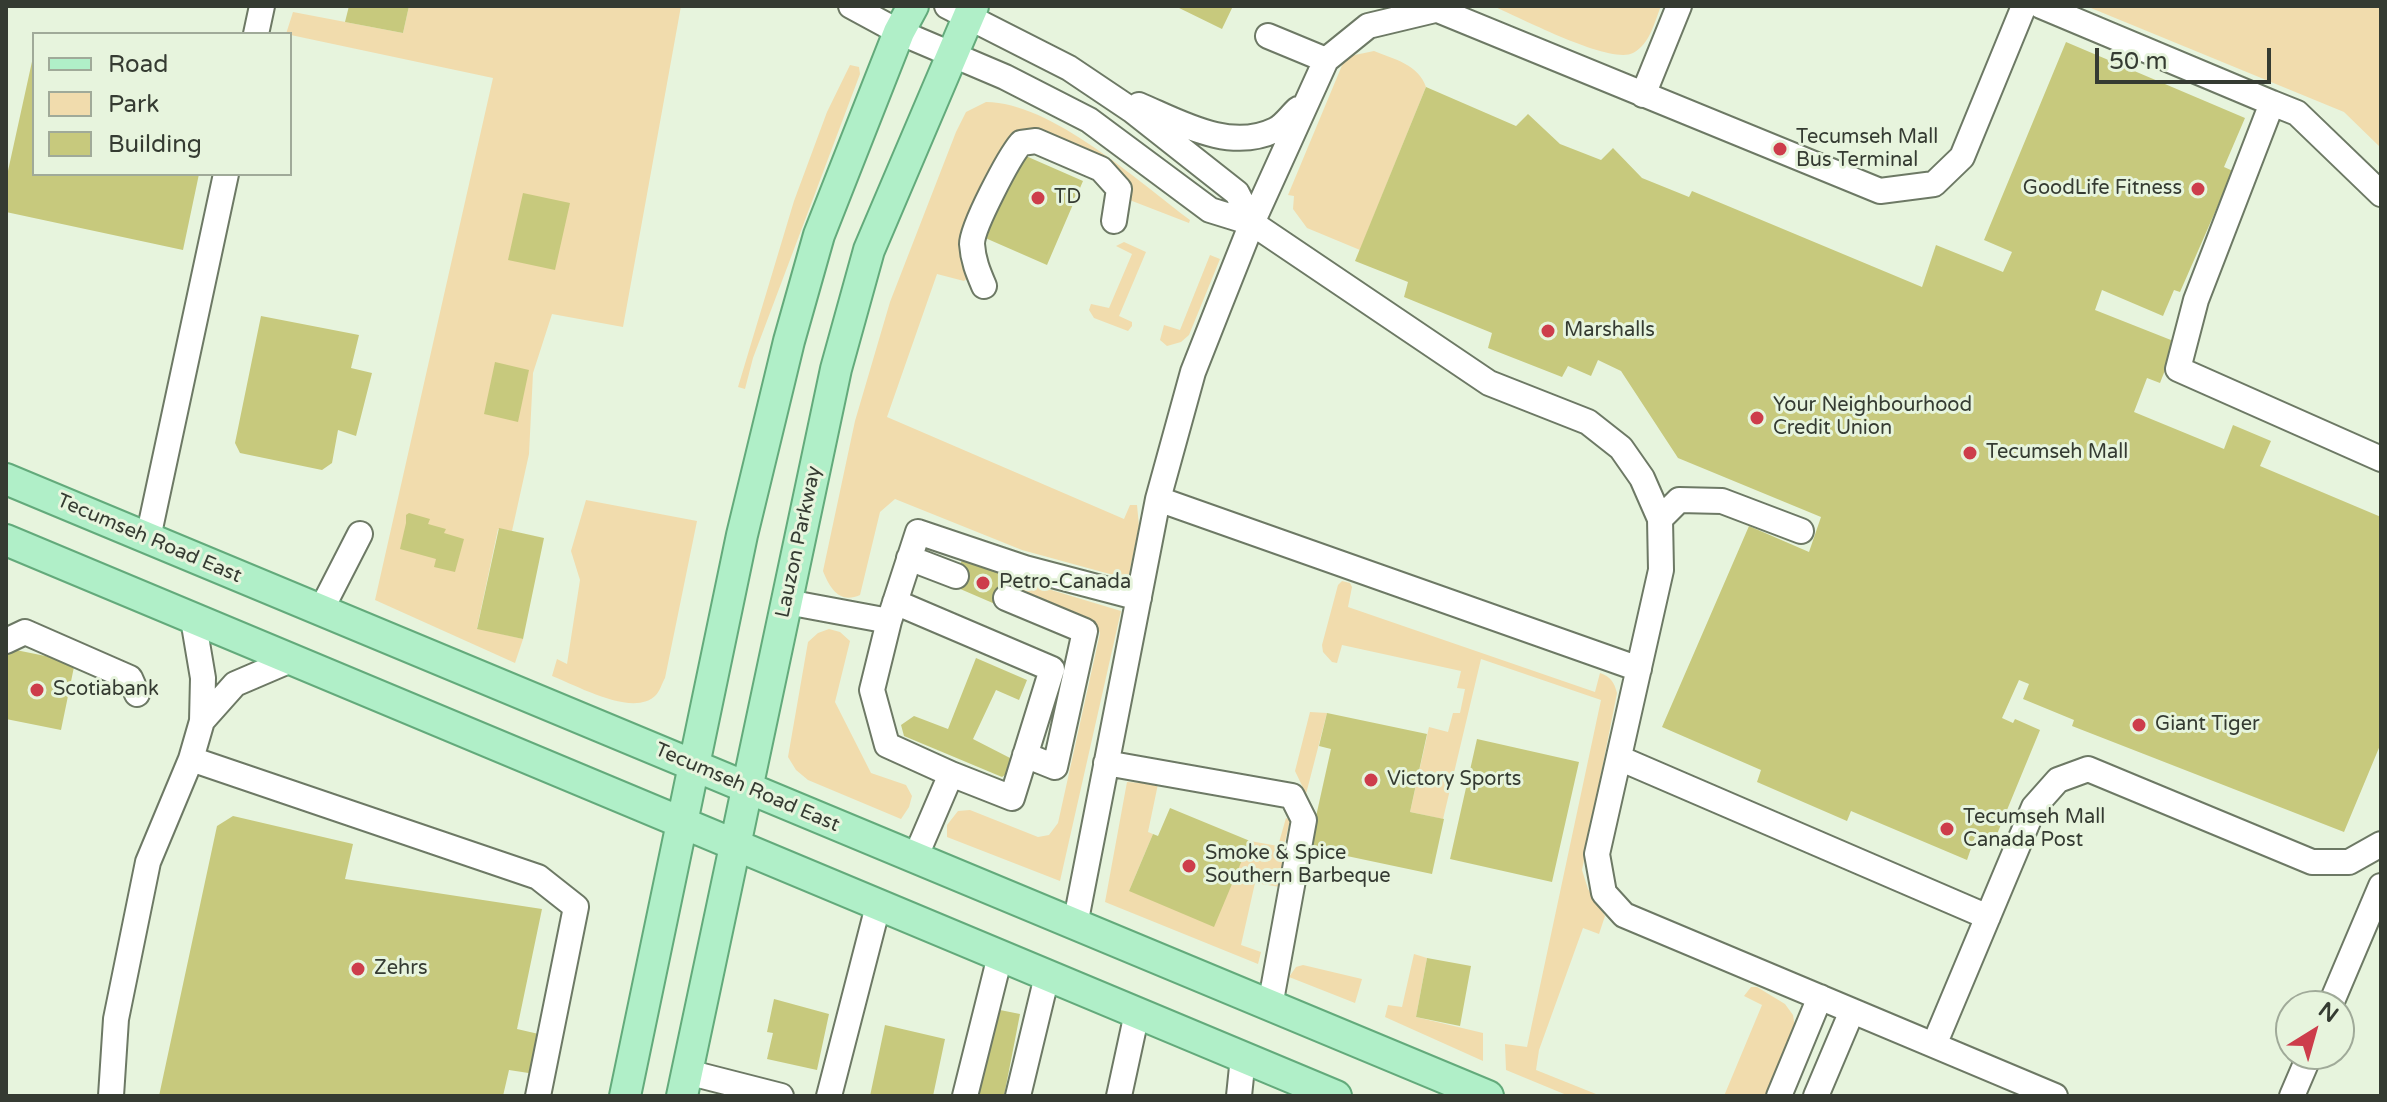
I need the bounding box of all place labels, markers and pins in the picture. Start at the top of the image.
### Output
place label: Tecumseh Mall Bus Terminal [1796,126,1938,173]
marker: Tecumseh Mall Bus Terminal [1771,140,1789,158]
place label: GoodLife Fitness [2023,177,2182,201]
marker: GoodLife Fitness [2189,180,2207,198]
place label: TD [1054,186,1081,210]
marker: TD [1029,189,1047,207]
place label: Marshalls [1564,319,1655,343]
marker: Marshalls [1539,322,1557,340]
place label: Your Neighbourhood Credit Union [1773,394,1972,441]
marker: Your Neighbourhood Credit Union [1748,409,1766,427]
place label: Tecumseh Mall [1986,441,2128,465]
marker: Tecumseh Mall [1961,444,1979,462]
place label: Petro-Canada [999,571,1131,595]
marker: Petro-Canada [974,574,992,592]
place label: Scotiabank [53,678,159,702]
marker: Scotiabank [28,681,46,699]
place label: Giant Tiger [2155,713,2260,737]
marker: Giant Tiger [2130,716,2148,734]
place label: Victory Sports [1387,768,1521,792]
marker: Victory Sports [1362,771,1380,789]
place label: Tecumseh Mall Canada Post [1963,806,2105,853]
marker: Tecumseh Mall Canada Post [1938,820,1956,838]
place label: Smoke & Spice Southern Barbeque [1205,842,1391,889]
marker: Smoke & Spice Southern Barbeque [1180,857,1198,875]
place label: Zehrs [374,957,428,981]
marker: Zehrs [349,960,367,978]

